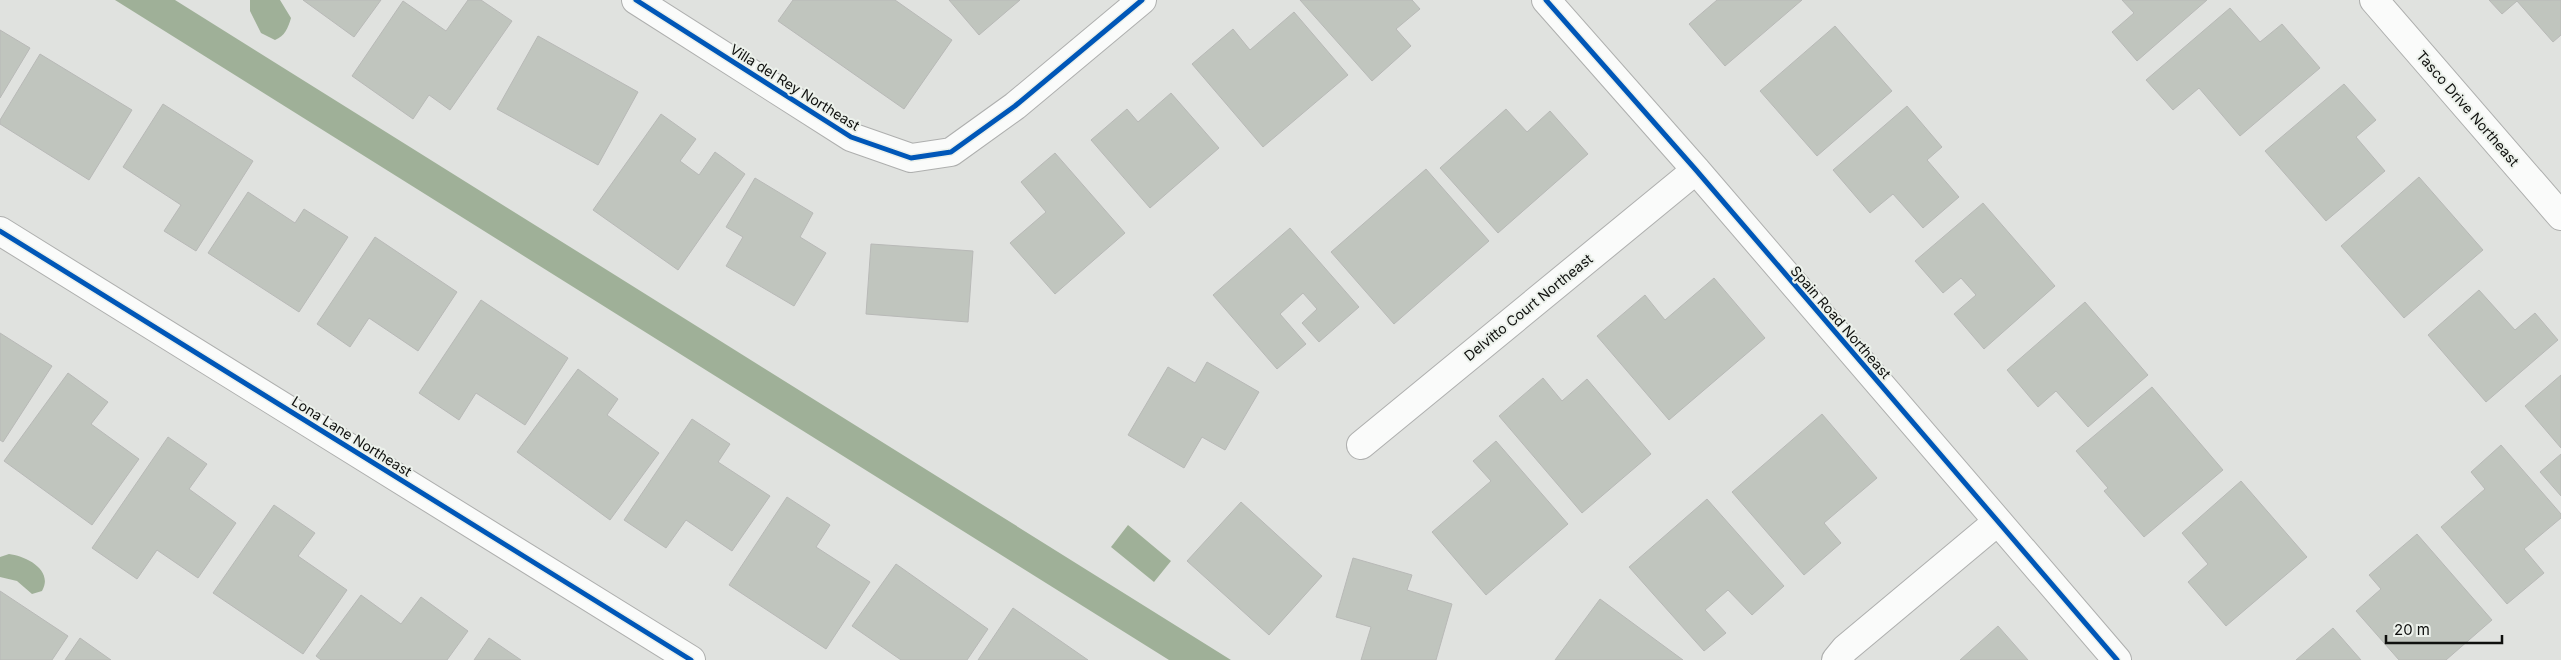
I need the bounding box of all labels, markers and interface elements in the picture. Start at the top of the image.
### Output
street label: Villa del Rey Northeast [727,40,863,134]
street label: Tasco Drive Northeast [2413,47,2523,170]
street label: Delvitto Court Northeast [1460,250,1596,364]
street label: Spain Road Northeast [1787,262,1895,382]
street label: Lona Lane Northeast [289,392,415,480]
scale bar [2386,612,2502,644]
text: 20 m [2394,620,2430,639]

